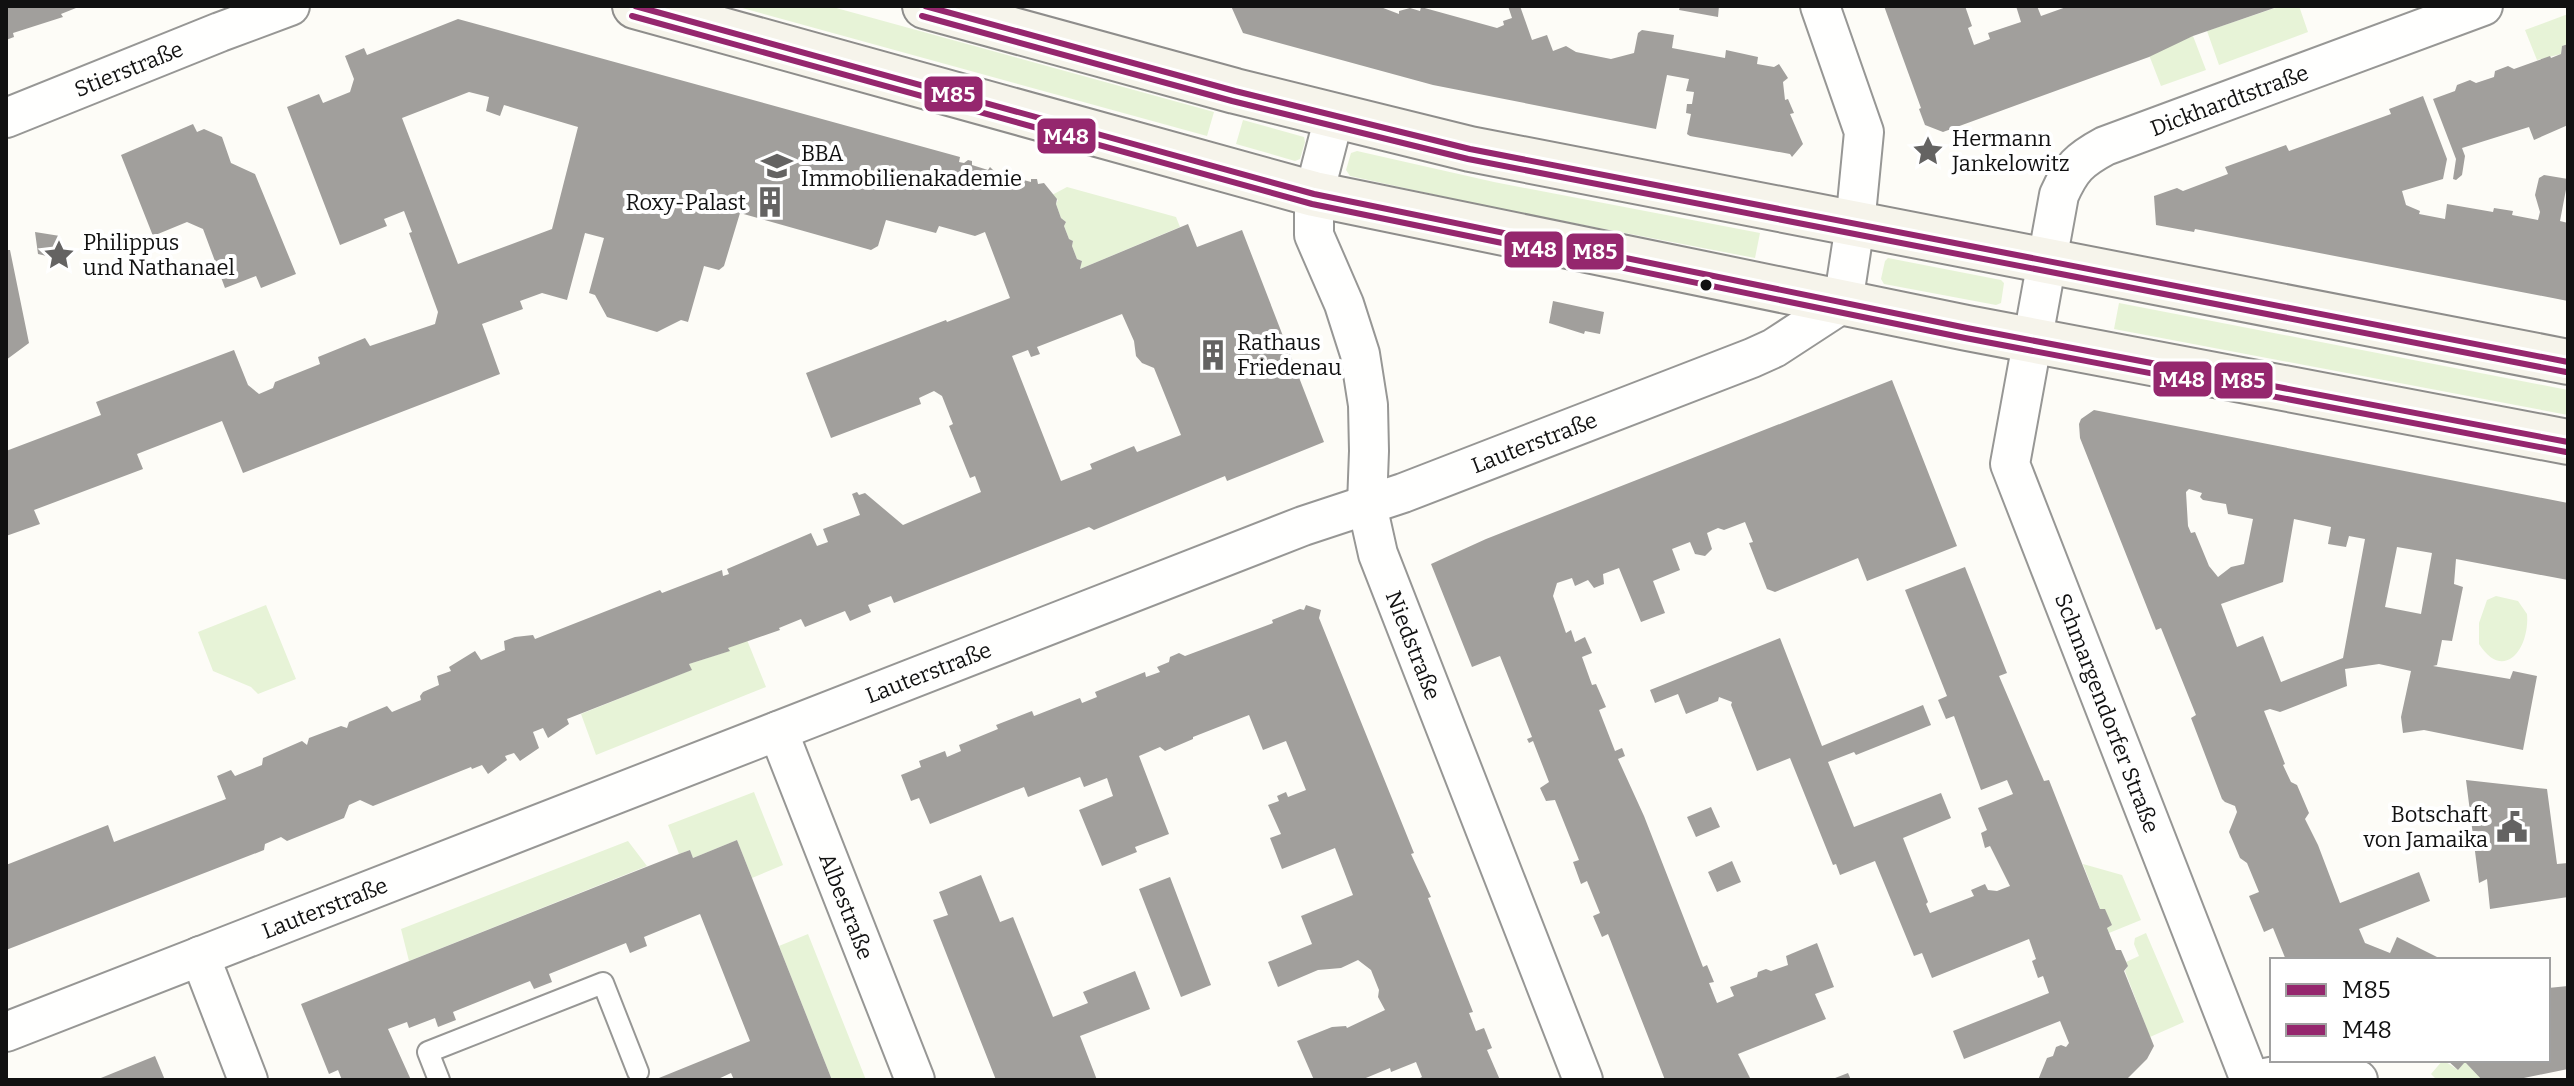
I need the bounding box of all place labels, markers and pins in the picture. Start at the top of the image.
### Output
place label: Hermann Jankelowitz [1951,125,2070,177]
place icon: Hermann Jankelowitz [1911,134,1945,168]
place label: BBA Immobilienakademie [801,140,1022,192]
school or university icon: BBA Immobilienakademie [760,149,794,183]
building icon: Roxy-Palast [753,185,787,219]
place label: Roxy-Palast [626,189,746,216]
place label: Philippus und Nathanael [83,229,235,281]
place icon: Philippus und Nathanael [42,238,76,272]
unlabelled marker [1698,277,1714,293]
place label: Rathaus Friedenau [1237,329,1342,381]
building icon: Rathaus Friedenau [1196,338,1230,372]
place label: Botschaft von Jamaika [2363,801,2488,853]
public building icon: Botschaft von Jamaika [2495,810,2529,844]

